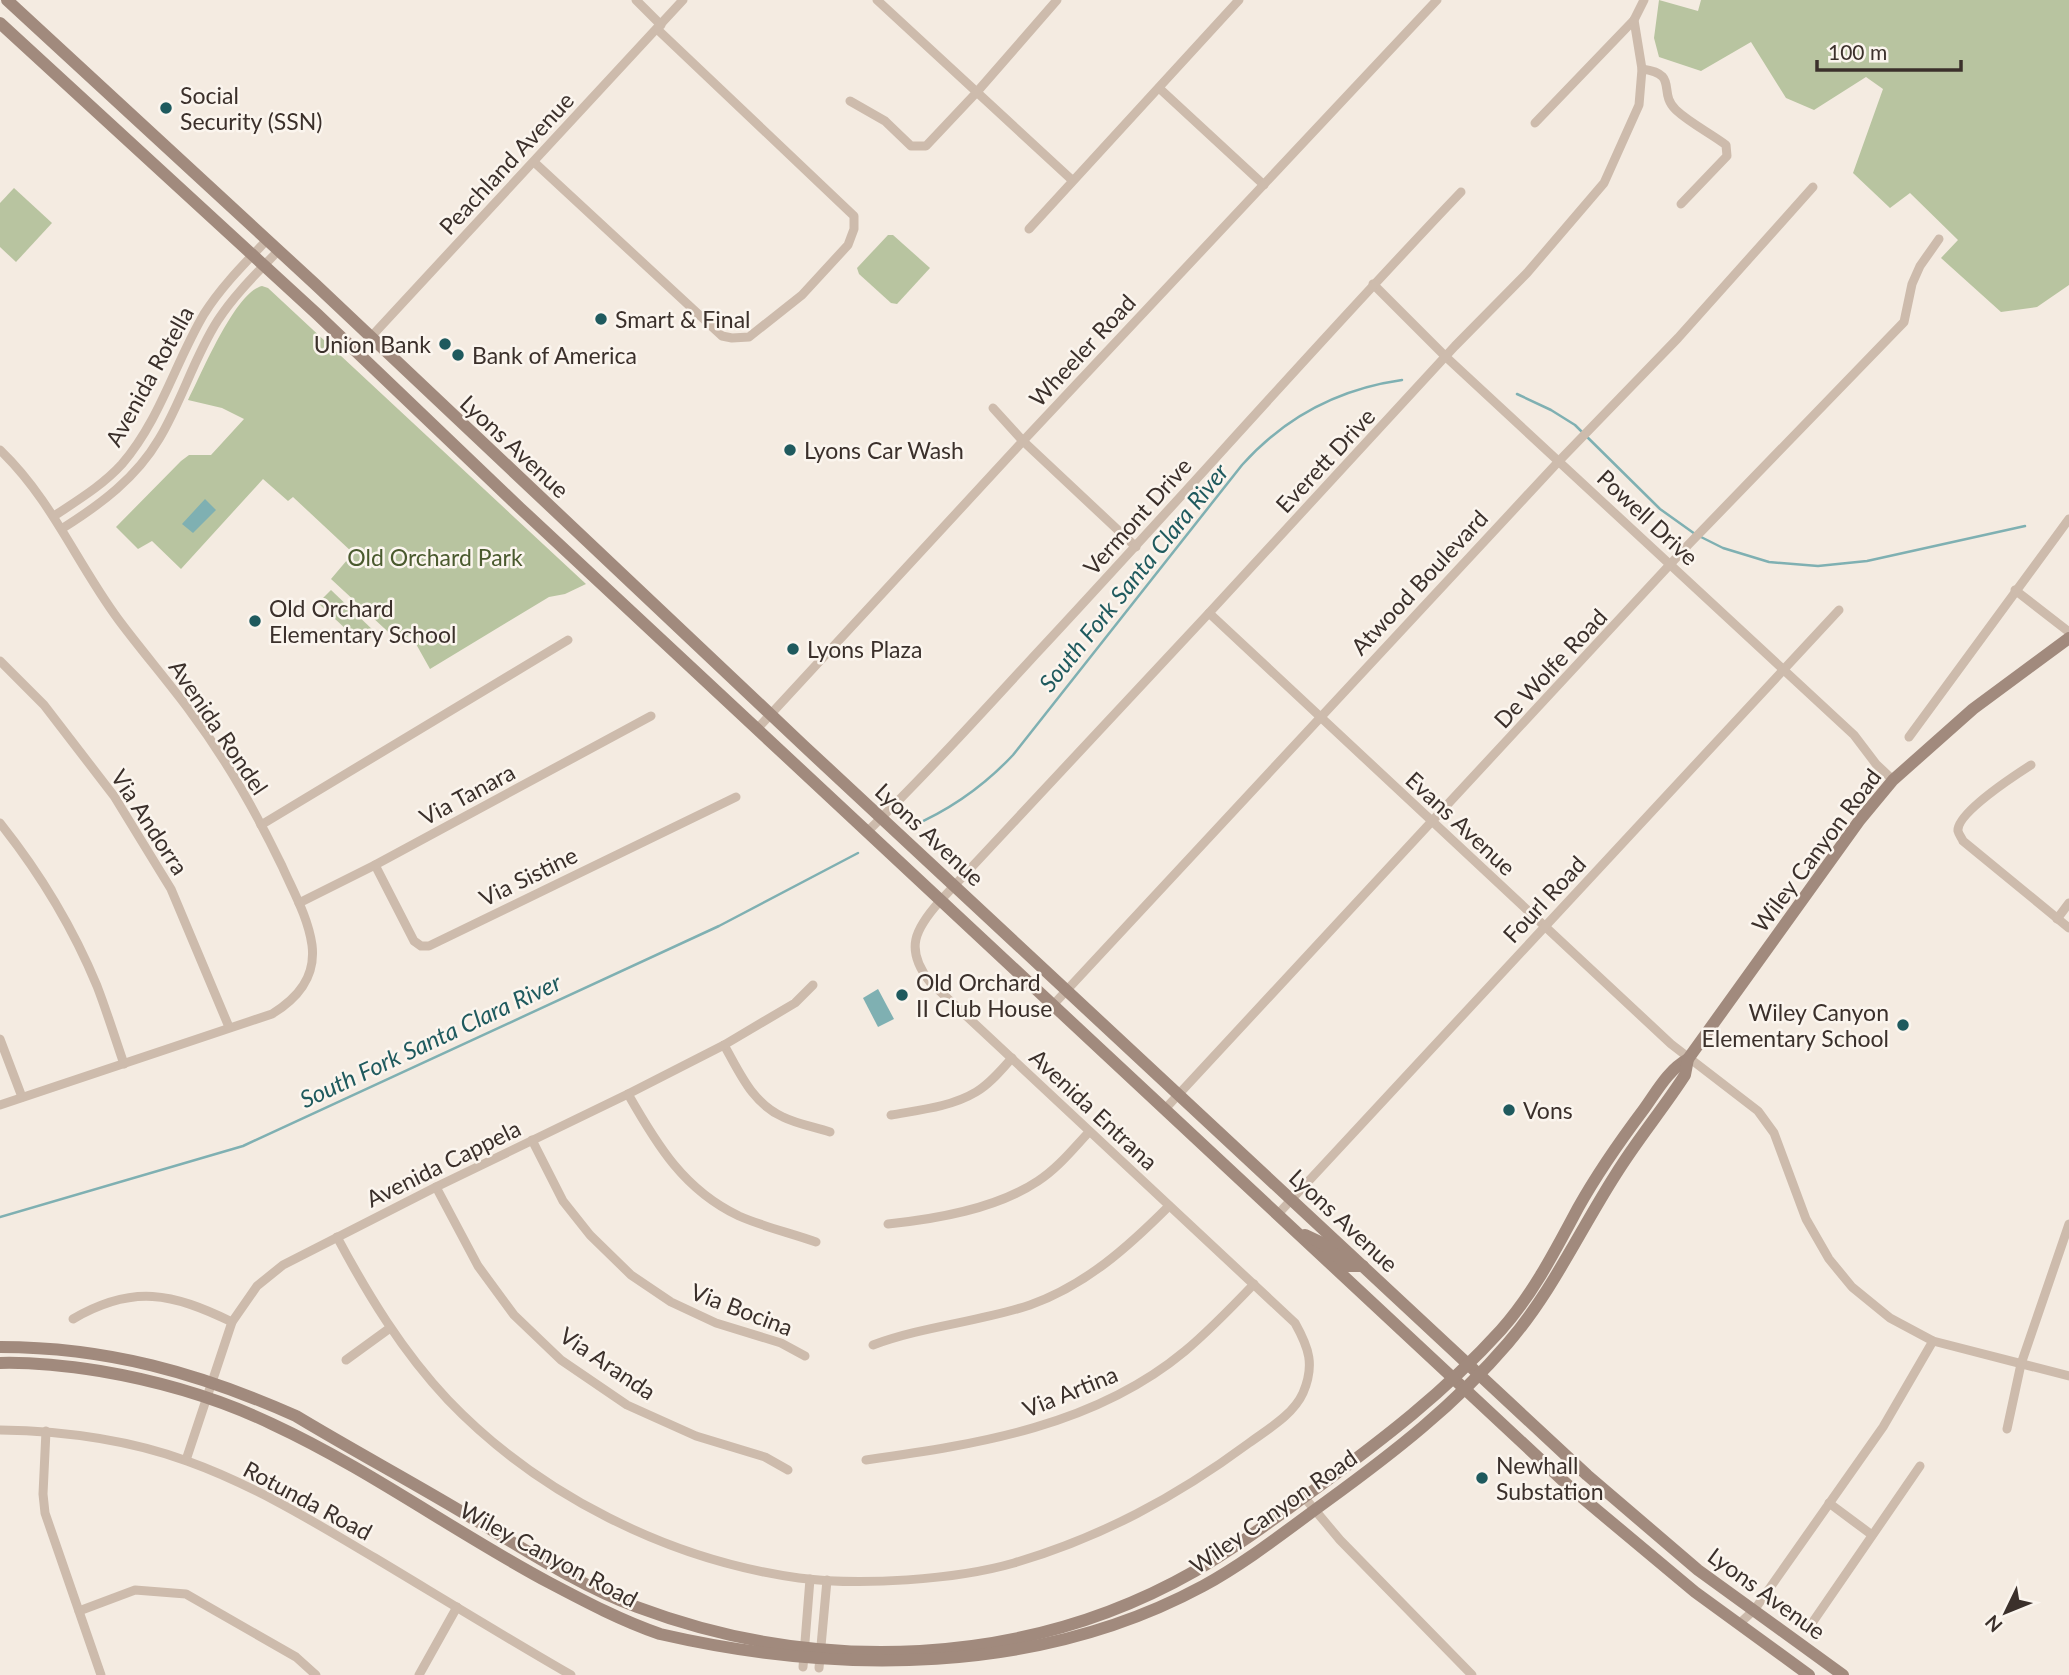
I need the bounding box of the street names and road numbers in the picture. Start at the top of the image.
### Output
street label: Peachland Avenue [433,86,579,240]
street label: Wheeler Road [1023,288,1141,412]
street label: Avenida Rotella [99,301,199,451]
street label: Lyons Avenue [455,389,575,503]
street label: Everett Drive [1269,402,1381,518]
street label: Vermont Drive [1077,452,1197,580]
street label: Powell Drive [1592,463,1704,571]
street label: Atwood Boulevard [1345,504,1493,660]
street label: De Wolfe Road [1488,603,1612,733]
street label: Avenida Rondel [164,654,274,800]
street label: Via Tanara [415,757,519,831]
street label: Wiley Canyon Road [1745,763,1887,937]
street label: Via Andorra [106,764,194,880]
street label: Evans Avenue [1400,765,1522,881]
street label: Lyons Avenue [870,777,990,891]
street label: Via Sistine [474,840,582,912]
street label: Fourl Road [1497,850,1591,948]
street label: Avenida Entrana [1024,1043,1164,1175]
street label: Avenida Cappela [361,1113,525,1213]
street label: Lyons Avenue [1284,1163,1404,1277]
street label: Via Bocina [687,1277,797,1341]
street label: Via Aranda [555,1321,661,1405]
street label: Via Artina [1018,1359,1122,1423]
street label: Wiley Canyon Road [1184,1443,1362,1579]
street label: Rotunda Road [239,1454,377,1546]
street label: Wiley Canyon Road [455,1495,643,1613]
street label: Lyons Avenue [1703,1541,1831,1645]

